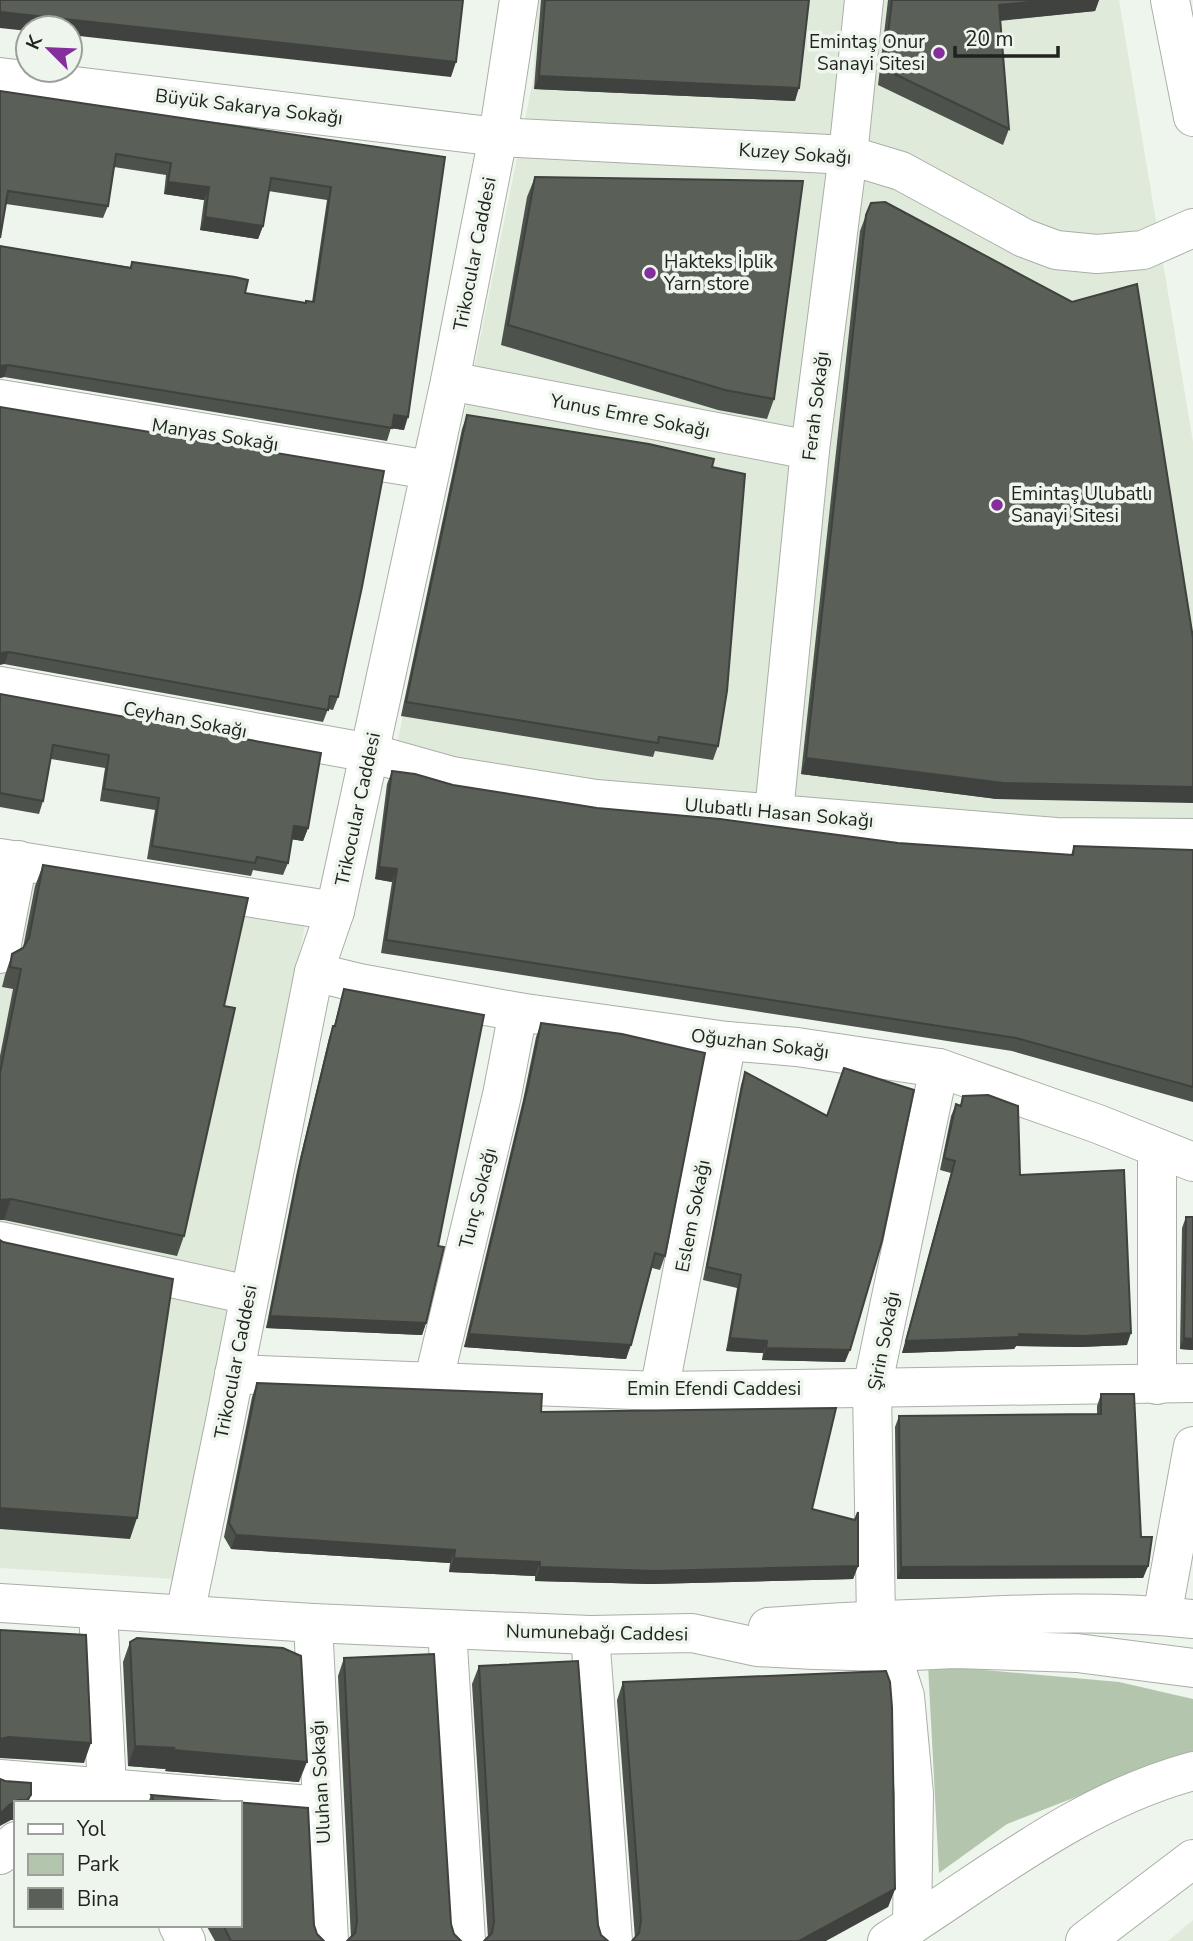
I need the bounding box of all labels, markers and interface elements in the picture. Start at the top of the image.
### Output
north arrow [14,14,84,84]
scale bar [955,14,1058,58]
text: 20 m [965,25,1014,53]
place label: Emintaş Onur Sanayi Sitesi [809,29,925,77]
text: K [20,30,49,54]
marker: Emintaş Onur Sanayi Sitesi [931,45,947,61]
street label: Büyük Sakarya Sokağı [154,83,344,131]
street label: Kuzey Sokağı [738,137,852,171]
street label: Trikocular Caddesi [447,175,503,333]
place label: Hakteks İplik Yarn store [663,249,774,297]
marker: Hakteks İplik Yarn store [642,265,658,281]
street label: Ferah Sokağı [796,350,836,462]
street label: Yunus Emre Sokağı [547,388,712,444]
street label: Manyas Sokağı [150,412,280,458]
place label: Emintaş Ulubatlı Sanayi Sitesi [1011,481,1152,529]
marker: Emintaş Ulubatlı Sanayi Sitesi [989,497,1005,513]
street label: Ceyhan Sokağı [121,695,249,745]
street label: Trikocular Caddesi [329,730,387,888]
street label: Ulubatlı Hasan Sokağı [683,792,875,834]
street label: Oğuzhan Sokağı [689,1023,831,1065]
street label: Tunç Sokağı [453,1145,503,1251]
street label: Eslem Sokağı [669,1158,717,1274]
street label: Trikocular Caddesi [208,1283,264,1441]
street label: Şirin Sokağı [862,1289,906,1393]
street label: Emin Efendi Caddesi [627,1376,801,1402]
street label: Numunebağı Caddesi [506,1618,688,1648]
street label: Uluhan Sokağı [305,1719,337,1845]
legend [14,1801,242,1927]
text: Yol [76,1815,107,1843]
text: Park [77,1850,119,1878]
text: Bina [77,1885,119,1913]

